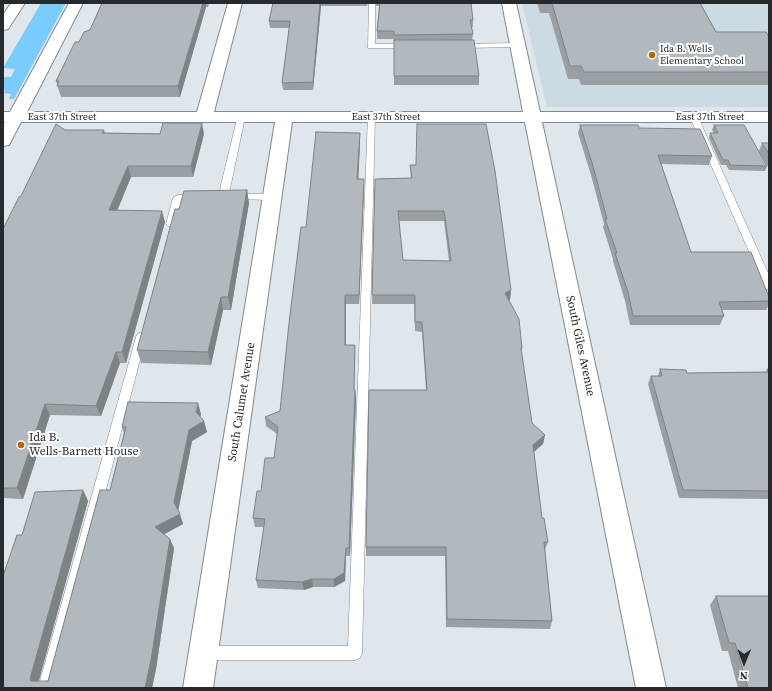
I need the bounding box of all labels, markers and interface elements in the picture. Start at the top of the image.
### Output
place label: Ida B. Wells Elementary School [660,43,744,66]
marker: Ida B. Wells Elementary School [647,50,657,60]
street label: East 37th Street [28,111,96,123]
street label: East 37th Street [352,111,420,123]
street label: East 37th Street [676,111,744,123]
street label: South Giles Avenue [562,294,598,398]
street label: South Calumet Avenue [225,341,259,463]
place label: Ida B. Wells-Barnett House [29,431,139,459]
marker: Ida B. Wells-Barnett House [16,440,26,450]
north arrow [724,643,764,683]
text: N [740,668,748,683]

